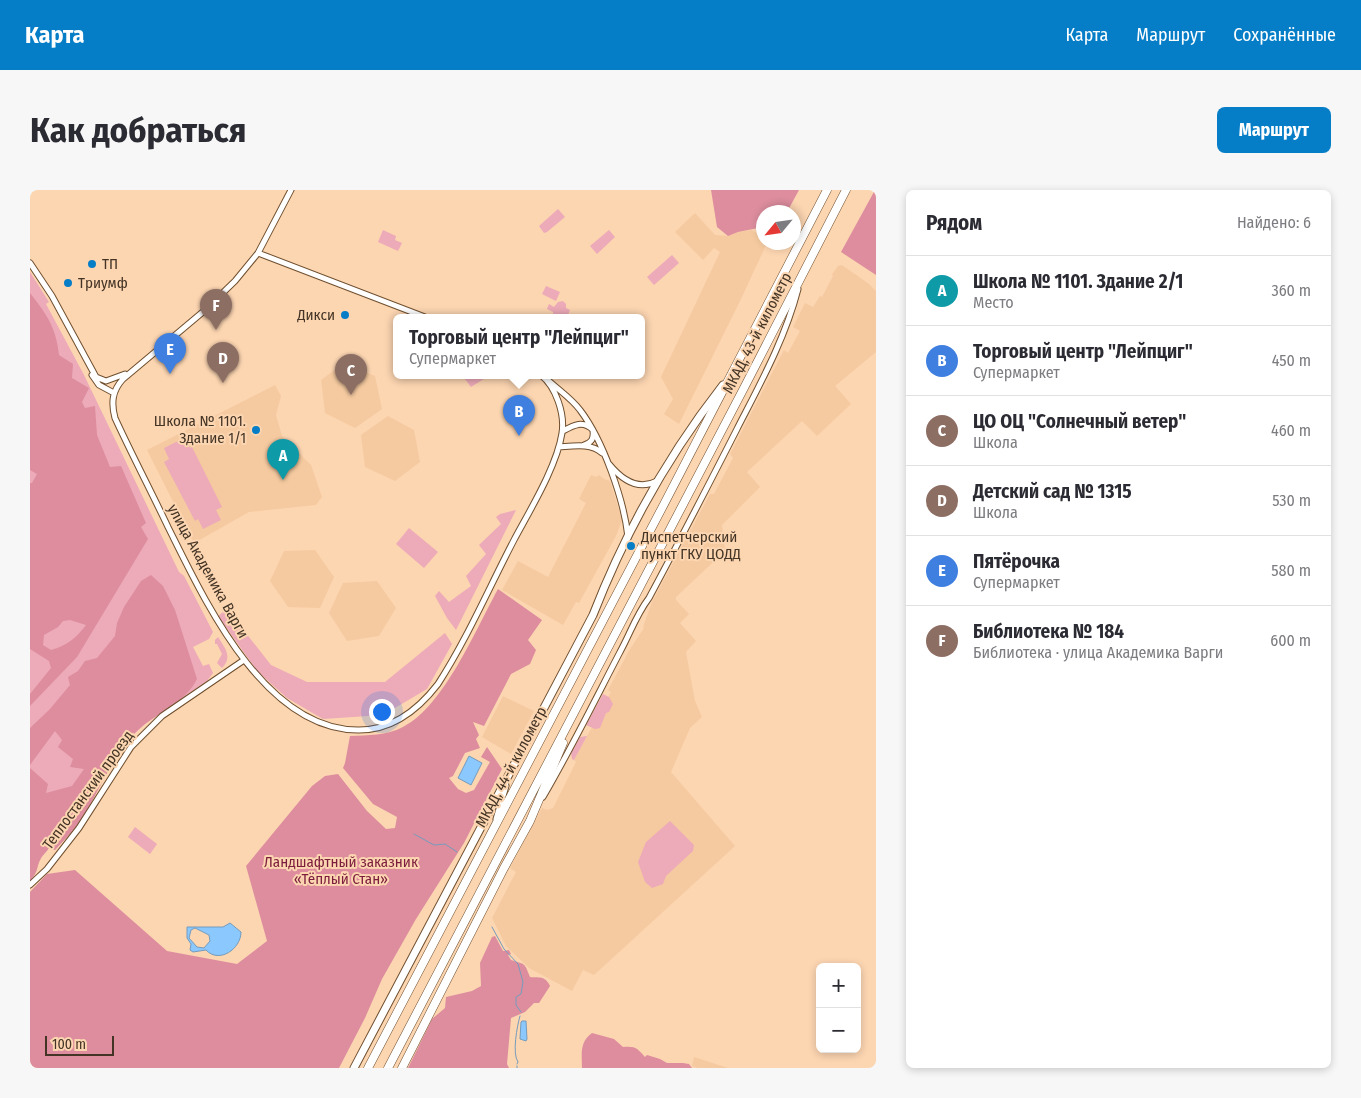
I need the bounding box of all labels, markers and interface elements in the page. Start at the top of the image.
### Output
text: Карта [25,21,84,49]
text: Карта [1065,24,1108,46]
text: Маршрут [1136,24,1205,46]
text: Сохранённые [1233,24,1336,46]
button: Маршрут [1217,107,1331,153]
text: Как добраться [30,109,247,151]
north arrow [756,205,801,250]
text: Рядом [926,210,982,236]
text: Найдено: 6 [1237,213,1311,232]
place label: ТП [102,255,118,273]
marker: ТП [86,258,98,270]
street label: МКАД, 43-й километр [719,269,795,397]
text: Школа № 1101. Здание 2/1 [973,270,1183,293]
place label: Триумф [78,274,128,292]
marker: Триумф [62,277,74,289]
text: A [938,281,946,300]
text: 360 m [1271,281,1311,300]
pin: F [200,289,232,330]
text: Место [973,293,1014,312]
place label: Дикси [296,306,335,324]
marker: Дикси [339,309,351,321]
popup [393,314,645,379]
text: Торговый центр "Лейпциг" [409,326,629,349]
pin: E [154,333,186,374]
text: Торговый центр "Лейпциг" [973,340,1193,363]
pin: D [207,342,239,383]
text: Супермаркет [409,349,496,368]
text: B [938,351,946,370]
text: 450 m [1272,351,1311,370]
pin: C [335,354,367,395]
text: Супермаркет [973,363,1060,382]
pin: B [503,395,535,436]
text: ЦО ОЦ "Солнечный ветер" [973,410,1186,433]
place label: Школа № 1101. Здание 1/1 [154,412,246,447]
text: C [938,421,946,440]
text: 460 m [1271,421,1311,440]
marker: Школа № 1101. Здание 1/1 [250,424,262,436]
text: Школа [973,433,1018,452]
pin: A [267,439,299,480]
text: Детский сад № 1315 [973,480,1132,503]
text: D [937,491,947,510]
text: 530 m [1272,491,1311,510]
street label: улица Академика Варги [164,501,252,641]
text: Школа [973,503,1018,522]
place label: Диспетчерский пункт ГКУ ЦОДД [640,528,741,563]
marker: Диспетчерский пункт ГКУ ЦОДД [625,540,637,552]
text: Пятёрочка [973,550,1060,573]
text: E [938,561,946,580]
text: 580 m [1271,561,1311,580]
text: Супермаркет [973,573,1060,592]
text: Библиотека № 184 [973,620,1124,643]
text: F [938,631,946,650]
text: 600 m [1270,631,1311,650]
text: Библиотека · улица Академика Варги [973,643,1223,662]
your location [369,699,395,725]
street label: МКАД, 44-й километр [472,704,550,830]
street label: Теплостанский проезд [39,727,137,853]
park label: Ландшафтный заказник «Тёплый Стан» [264,853,418,888]
map controls [816,963,861,1053]
button: + [816,963,861,1008]
button: − [816,1008,861,1053]
scale bar [45,1033,114,1056]
text: 100 m [52,1036,86,1053]

